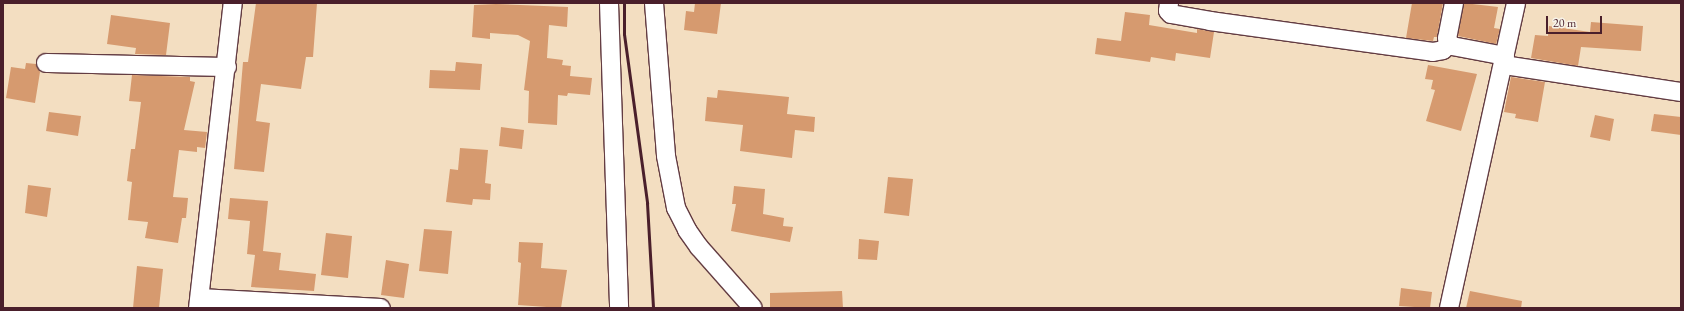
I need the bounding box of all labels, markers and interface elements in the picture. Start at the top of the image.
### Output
scale bar [1548,8,1604,34]
text: 20 m [1553,15,1576,31]

